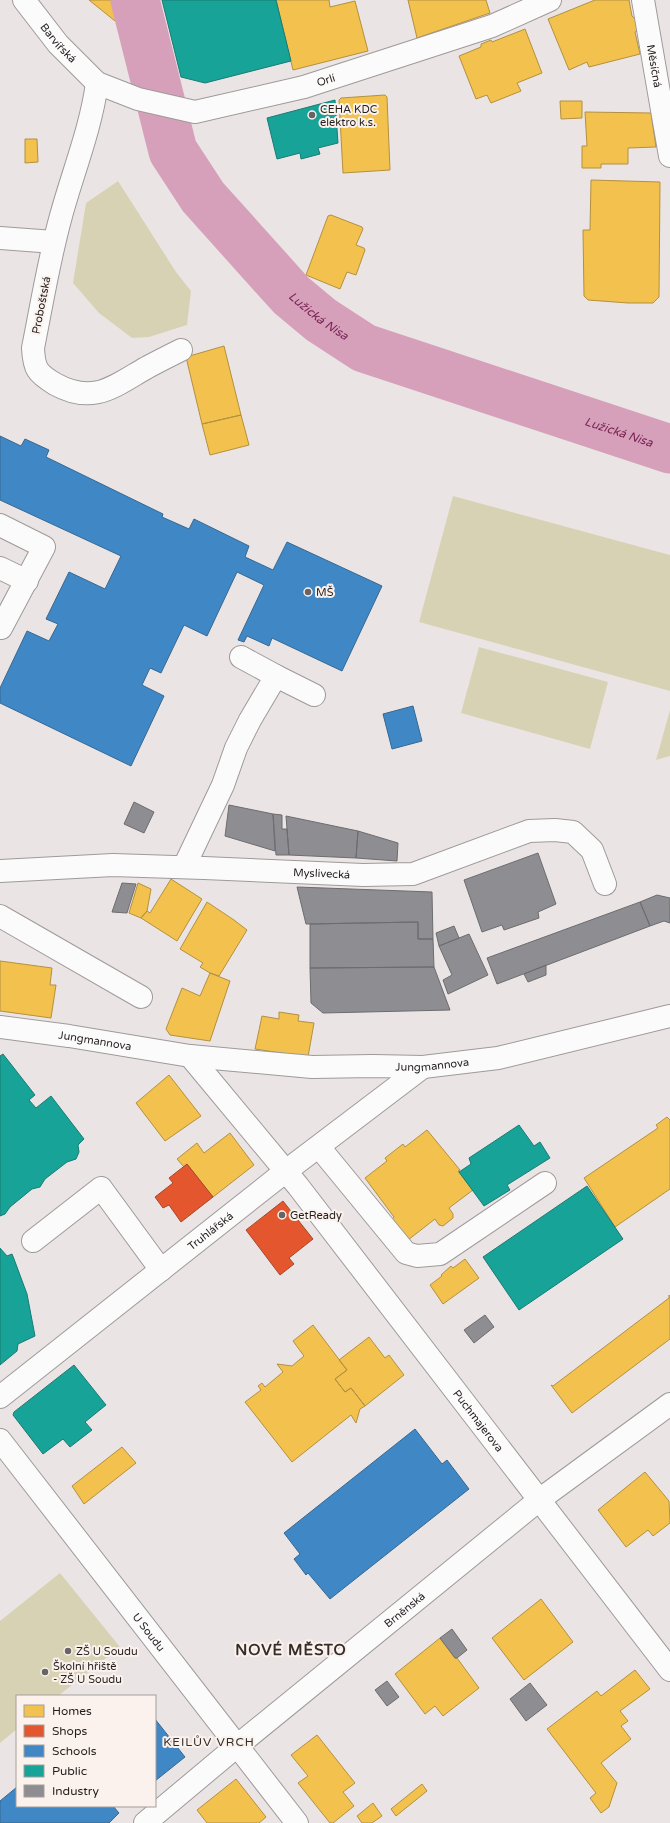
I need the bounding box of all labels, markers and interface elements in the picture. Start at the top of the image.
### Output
street label: Barvířská [37,21,79,66]
street label: Měsíčná [644,44,664,89]
street label: Orlí [315,71,337,89]
place label: CEHA KDC elektro k.s. [320,103,378,129]
marker: CEHA KDC elektro k.s. [307,110,317,120]
street label: Proboštská [30,275,53,335]
water label: Lužická Nisa [286,289,351,343]
water label: Lužická Nisa [583,414,655,450]
place label: MŠ [316,585,334,599]
marker: MŠ [303,587,313,597]
street label: Myslivecká [293,866,351,881]
street label: Jungmannova [58,1029,132,1053]
street label: Jungmannova [395,1056,470,1074]
street label: Truhlářská [185,1209,236,1253]
place label: GetReady [290,1209,342,1222]
marker: GetReady [277,1210,287,1220]
street label: Puchmajerova [450,1387,506,1455]
street label: Brněnská [382,1590,428,1630]
street label: U Soudu [130,1611,167,1654]
district label: NOVÉ MĚSTO [235,1640,347,1659]
place label: ZŠ U Soudu [76,1644,138,1658]
marker: ZŠ U Soudu [63,1646,73,1656]
place label: Školní hřiště - ZŠ U Soudu [53,1659,122,1686]
marker: Školní hřiště - ZŠ U Soudu [40,1667,50,1677]
legend [16,1695,156,1807]
text: Homes [52,1704,92,1718]
text: Shops [52,1724,87,1738]
district label: KEILŮV VRCH [163,1735,255,1749]
text: Schools [52,1744,97,1758]
text: Public [52,1764,87,1778]
text: Industry [52,1784,99,1798]

